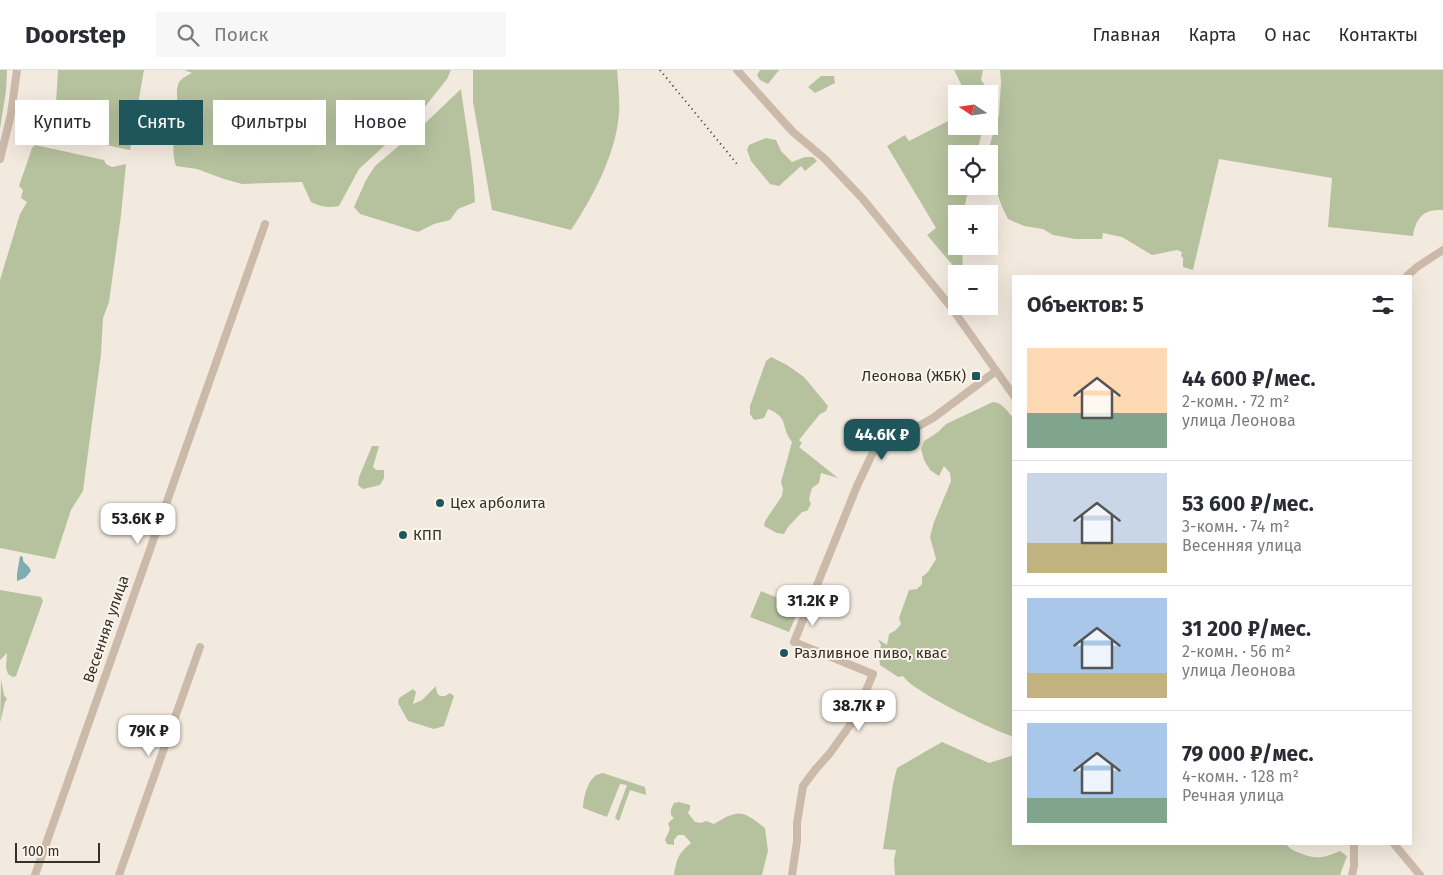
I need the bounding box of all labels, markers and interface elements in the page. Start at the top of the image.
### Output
search box [156,12,506,57]
text: Doorstep [25,21,126,49]
icon: search [174,21,202,49]
text: Поиск [214,23,268,46]
text: Главная [1093,24,1161,46]
text: Карта [1189,24,1236,46]
text: О нас [1264,24,1311,46]
text: Контакты [1339,24,1418,46]
north arrow [948,85,998,135]
map controls [948,85,998,315]
chip: Купить [15,100,109,145]
chip: Снять [119,100,203,145]
chip: Фильтры [213,100,326,145]
chip: Новое [336,100,425,145]
button: locate [948,145,998,195]
button: + [948,205,998,255]
button: − [948,265,998,315]
icon: filters [1369,291,1397,319]
text: Объектов: 5 [1027,292,1144,318]
text: 44 600 ₽/мес. [1182,366,1315,392]
place label: Леонова (ЖБК) [862,367,966,385]
icon: home [1067,368,1127,428]
marker: Леонова (ЖБК) [970,370,982,382]
text: 2-комн. · 72 m² [1182,392,1289,411]
text: улица Леонова [1182,411,1296,430]
pin: 44.6K ₽ [836,418,928,461]
text: 44.6K ₽ [855,425,909,444]
text: 53 600 ₽/мес. [1182,491,1314,517]
icon: home [1067,493,1127,553]
place label: Цех арболита [450,494,546,512]
marker: Цех арболита [434,497,446,509]
pin: 53.6K ₽ [92,502,184,545]
text: 53.6K ₽ [112,509,164,528]
text: 3-комн. · 74 m² [1182,517,1290,536]
place label: КПП [413,526,442,544]
marker: КПП [397,529,409,541]
text: Весенняя улица [1182,536,1302,555]
street label: Весенняя улица [79,573,133,685]
pin: 31.2K ₽ [767,584,859,627]
text: 31.2K ₽ [788,591,838,610]
text: 31 200 ₽/мес. [1182,616,1311,642]
icon: home [1067,618,1127,678]
text: 2-комн. · 56 m² [1182,642,1291,661]
place label: Разливное пиво, квас [794,644,947,662]
marker: Разливное пиво, квас [778,647,790,659]
text: улица Леонова [1182,661,1296,680]
pin: 38.7K ₽ [813,690,905,732]
text: 38.7K ₽ [833,696,885,715]
pin: 79K ₽ [114,714,184,757]
text: 79K ₽ [129,721,169,740]
text: 79 000 ₽/мес. [1182,741,1314,767]
icon: home [1067,743,1127,803]
text: 4-комн. · 128 m² [1182,767,1299,786]
text: Речная улица [1182,786,1284,805]
scale bar [15,840,100,863]
text: 100 m [22,843,59,860]

